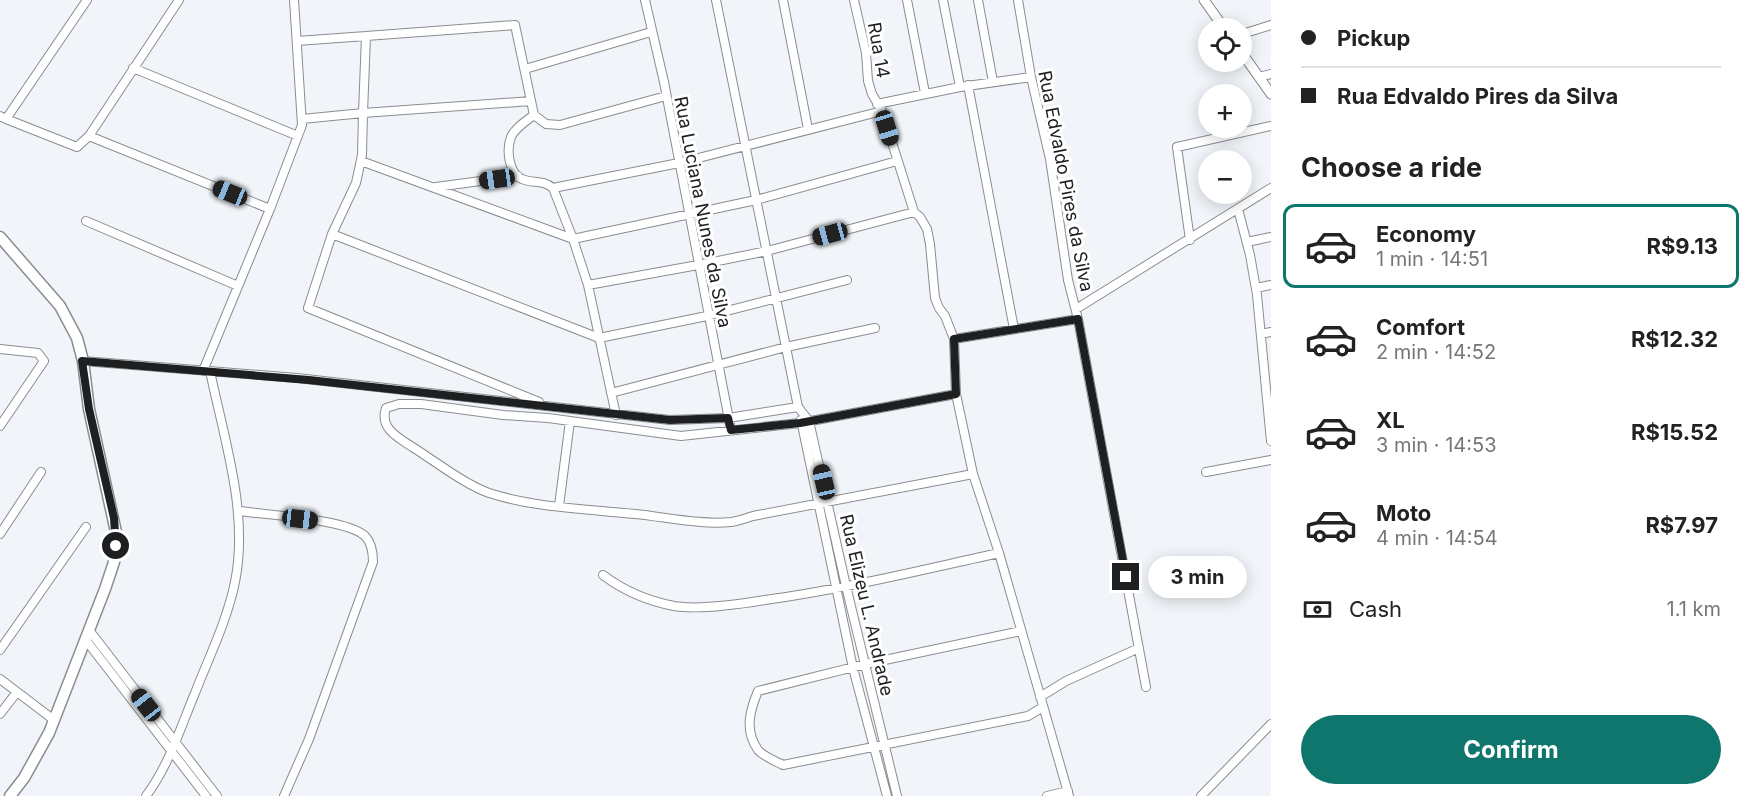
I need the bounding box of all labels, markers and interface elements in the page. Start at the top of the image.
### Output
map controls [1198,18,1252,204]
button: locate [1198,18,1252,72]
street label: Rua 14 [864,20,894,80]
text: Pickup [1337,25,1411,51]
street label: Rua Edvaldo Pires da Silva [1034,69,1098,293]
text: Rua Edvaldo Pires da Silva [1337,83,1618,109]
button: + [1198,84,1252,138]
street label: Rua Luciana Nunes da Silva [670,94,736,330]
car [873,108,901,148]
button: − [1198,150,1252,204]
text: Choose a ride [1301,151,1482,184]
car [478,168,516,190]
car [210,178,250,208]
icon: car [1304,219,1358,273]
car [810,221,850,247]
text: Economy [1376,221,1476,247]
text: R$9.13 [1646,233,1718,259]
text: 1 min · 14:51 [1376,247,1488,271]
icon: car [1304,312,1358,366]
text: Comfort [1376,314,1465,340]
text: R$12.32 [1631,326,1718,352]
text: 2 min · 14:52 [1376,340,1496,364]
icon: car [1304,405,1358,459]
text: XL [1376,407,1405,433]
text: R$15.52 [1631,419,1718,445]
text: 3 min · 14:53 [1376,433,1497,457]
car [811,462,837,502]
icon: car [1304,498,1358,552]
text: Moto [1376,500,1431,526]
car [281,508,319,530]
street label: Rua Elizeu L. Andrade [836,512,898,698]
text: R$7.97 [1645,512,1718,538]
text: 4 min · 14:54 [1376,526,1498,550]
route start [102,532,129,559]
callout: 3 min [1147,556,1246,598]
route end [1112,563,1139,590]
text: 3 min [1171,565,1224,589]
icon: cash [1301,593,1334,626]
text: Cash [1349,596,1402,622]
text: 1.1 km [1667,597,1721,621]
car [128,685,164,725]
button: Confirm [1301,715,1721,784]

